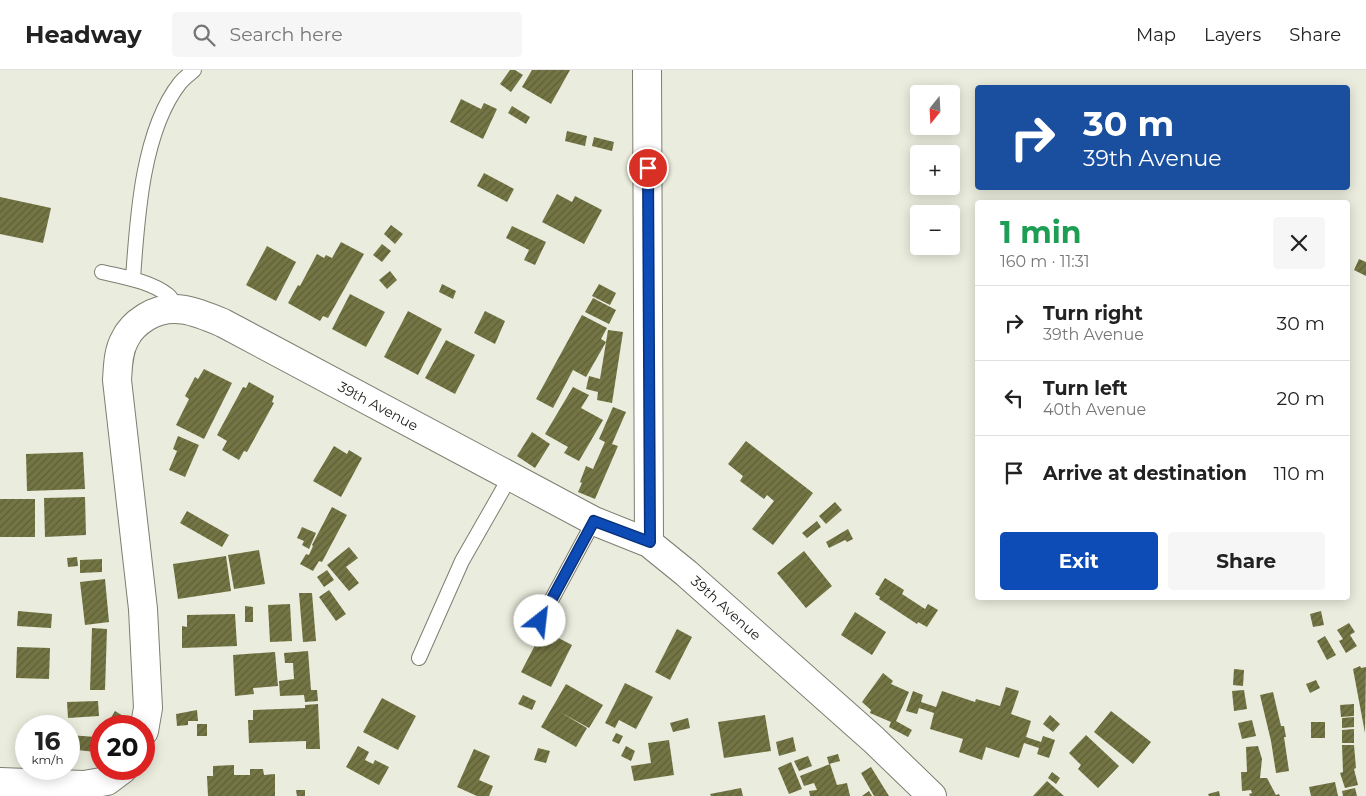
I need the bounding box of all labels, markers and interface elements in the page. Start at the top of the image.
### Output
search box [172,12,522,57]
text: Headway [25,20,142,49]
icon: search [190,21,218,49]
text: Search here [230,23,343,46]
text: Map [1136,24,1176,46]
text: Layers [1204,24,1261,46]
text: Share [1289,24,1341,46]
north arrow [910,85,960,135]
map controls [910,85,960,255]
text: 30 m [1083,102,1174,145]
icon: right [1000,105,1065,170]
button: + [910,145,960,195]
text: 39th Avenue [1083,145,1222,172]
pin [627,147,669,189]
icon: arrive [634,154,662,182]
button: − [910,205,960,255]
text: 1 min [1000,214,1081,251]
button: close [1273,217,1325,269]
text: 160 m · 11:31 [1000,252,1089,271]
text: Turn right [1043,302,1143,325]
icon: right [1000,309,1028,337]
text: 30 m [1277,312,1325,335]
text: 39th Avenue [1043,325,1144,344]
street label: 39th Avenue [335,377,421,435]
text: Turn left [1043,377,1128,400]
icon: left [1000,384,1028,412]
text: 20 m [1277,387,1325,410]
text: 40th Avenue [1043,400,1146,419]
icon: arrive [1000,459,1028,487]
text: Arrive at destination [1043,462,1247,485]
text: 110 m [1274,462,1325,485]
button: Exit [1000,532,1158,590]
button: Share [1168,532,1325,590]
street label: 39th Avenue [687,572,765,644]
position arrow [513,594,565,646]
speed limit sign: 20 [90,715,155,780]
text: 16 [35,726,60,756]
text: km/h [31,752,64,767]

